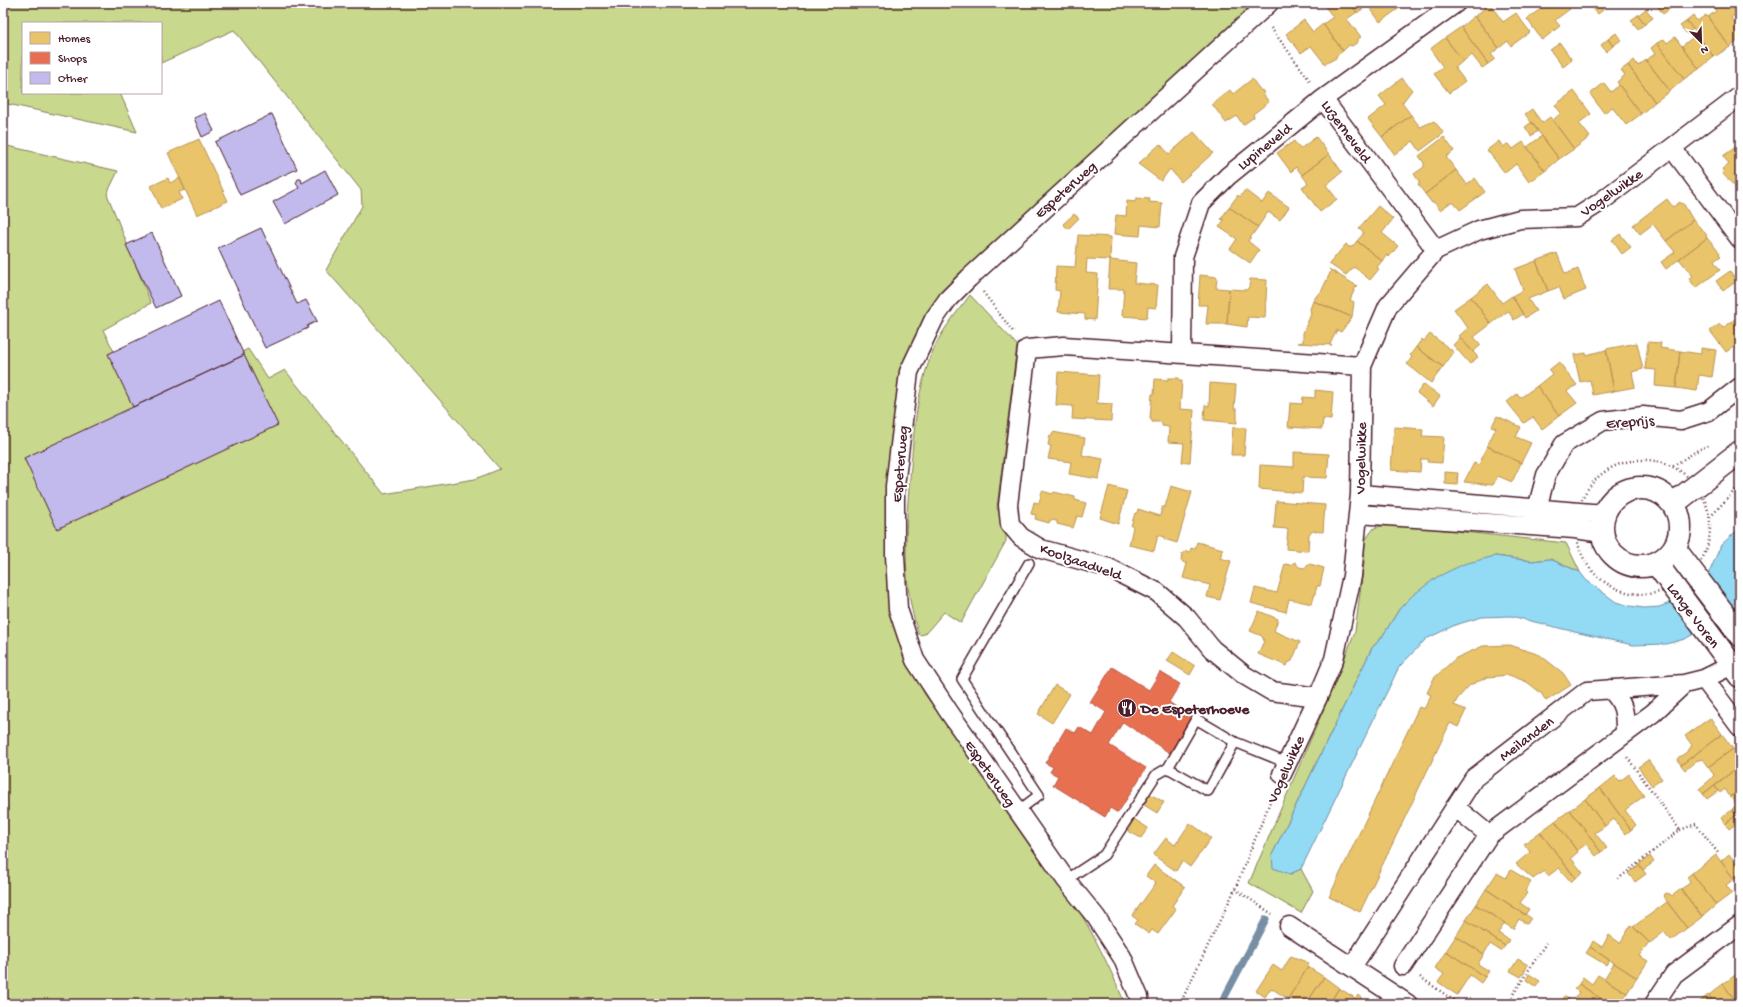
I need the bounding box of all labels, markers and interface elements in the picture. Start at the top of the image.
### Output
legend [22,22,162,94]
north arrow [1681,22,1721,62]
text: Homes [58,33,91,47]
text: N [1698,42,1710,56]
text: Shops [58,53,87,67]
text: Other [58,73,89,87]
street label: Luzerneveld [1316,97,1375,168]
street label: Lupineveld [1235,120,1297,175]
street label: Espeterweg [1032,158,1101,223]
street label: Vogelwikke [1577,166,1647,222]
street label: Ereprijs [1605,412,1655,434]
street label: Vogelwikke [1352,422,1372,495]
street label: Espeterweg [889,425,913,503]
street label: Koolzaadveld [1037,540,1125,586]
street label: Lange Voren [1662,580,1723,652]
restaurant icon: De Espeterhoeve [1116,697,1138,719]
place label: De Espeterhoeve [1139,701,1250,719]
street label: Meilanden [1496,713,1558,766]
street label: Vogelwikke [1264,733,1310,807]
street label: Espeterweg [960,737,1019,811]

